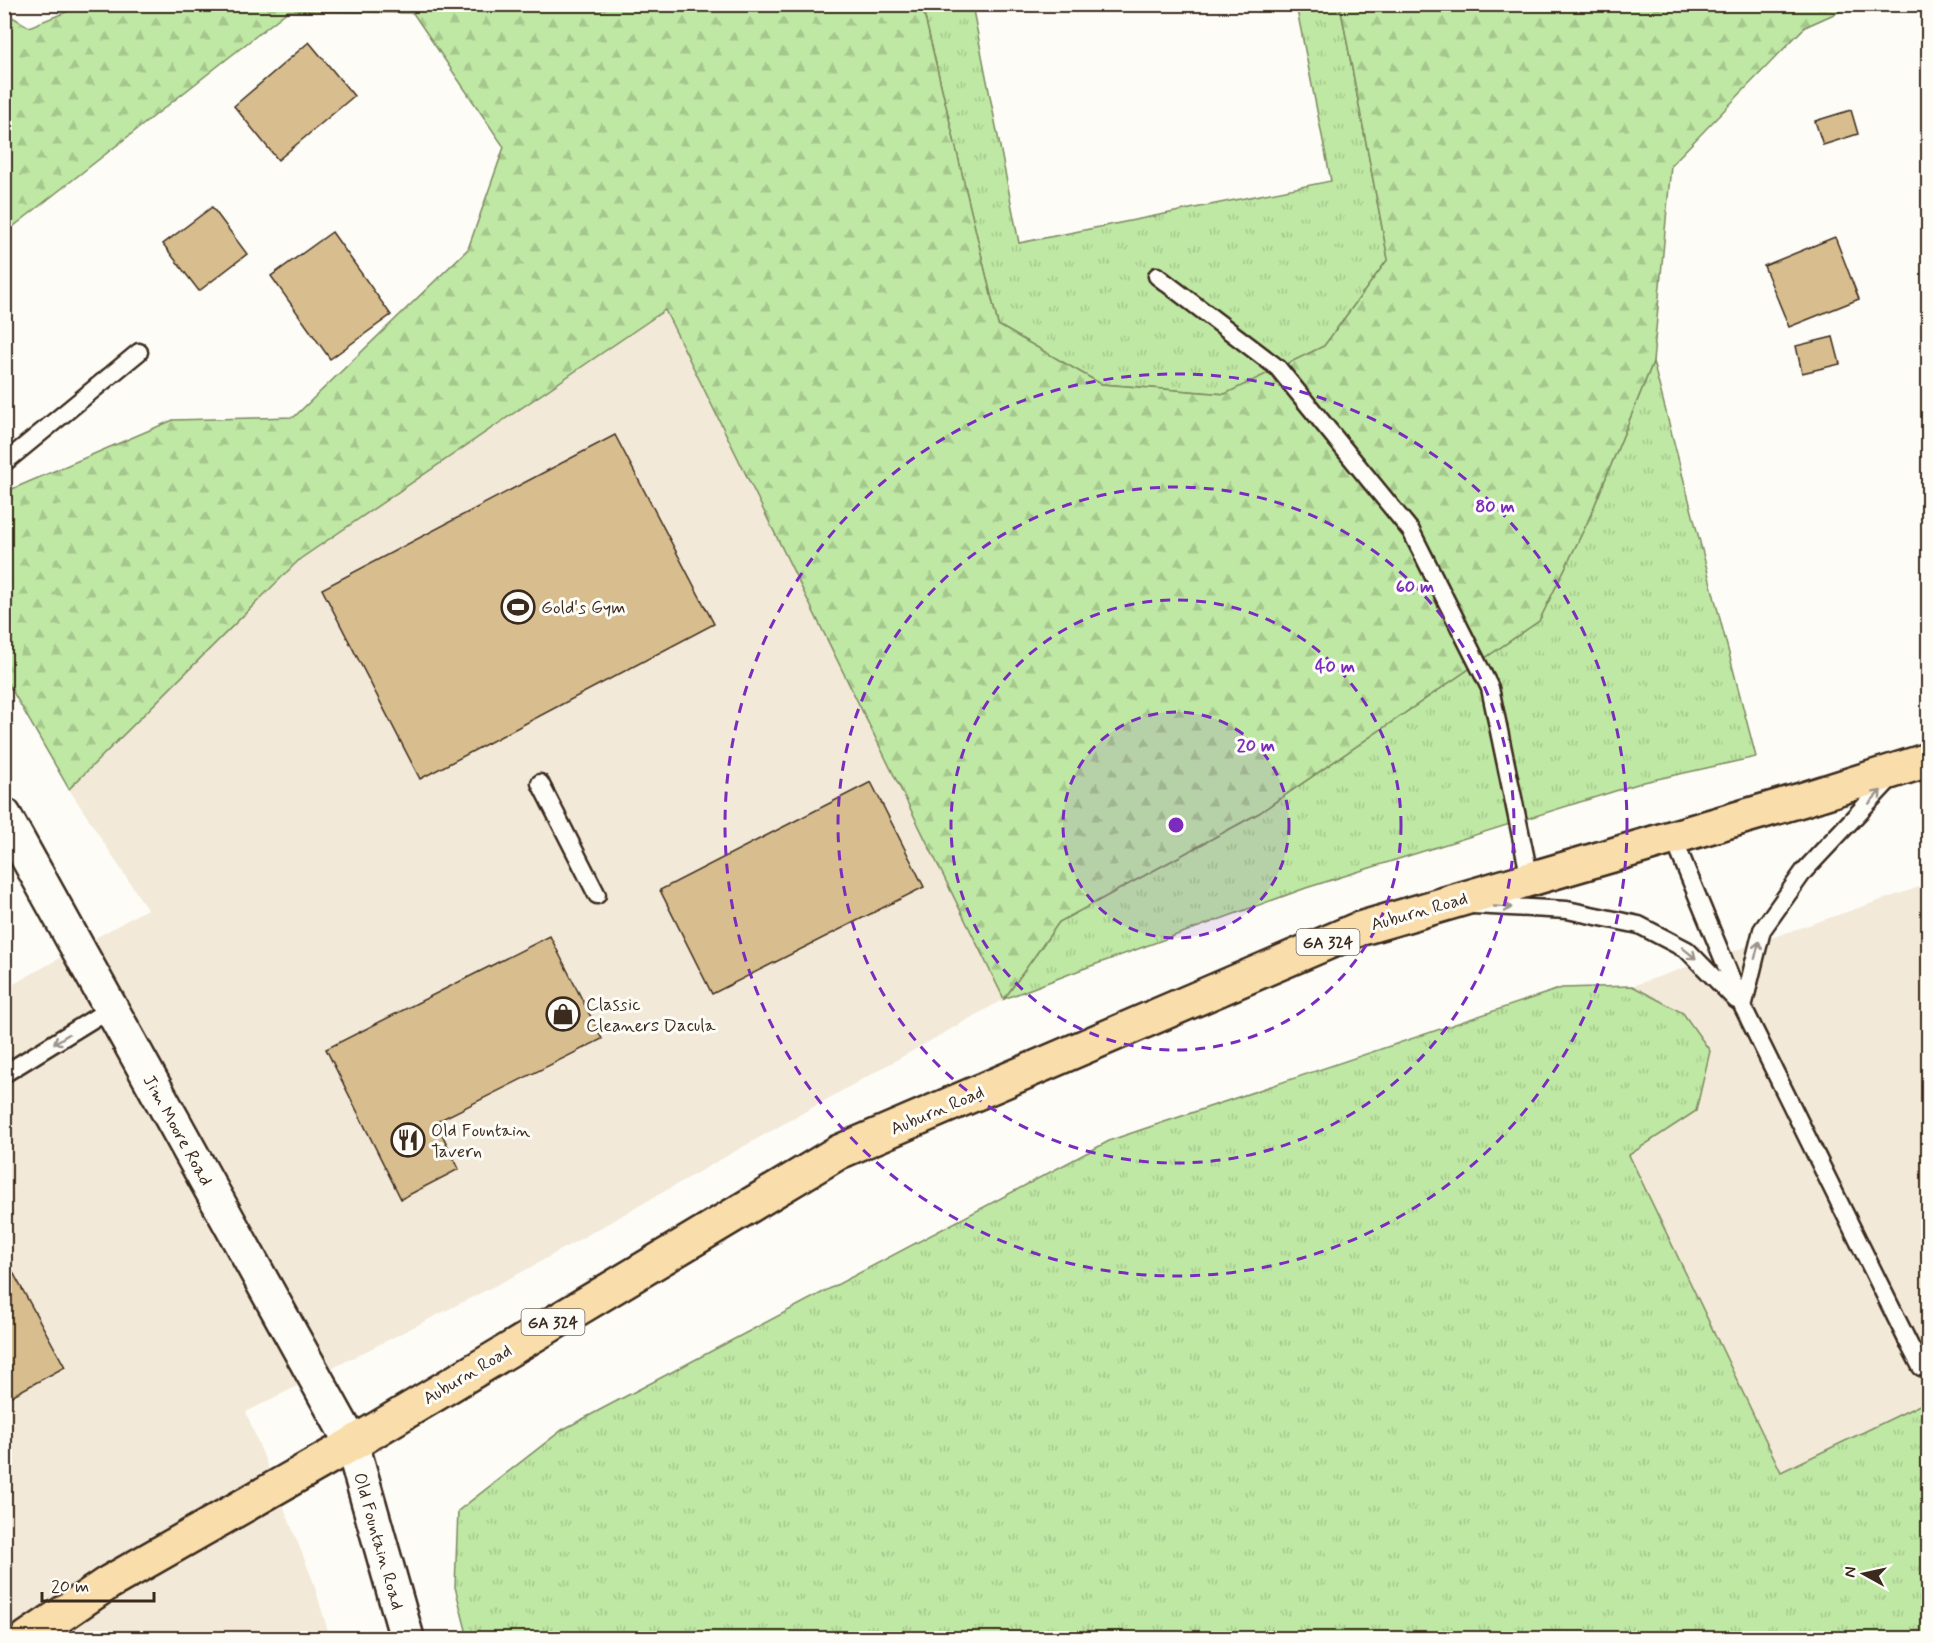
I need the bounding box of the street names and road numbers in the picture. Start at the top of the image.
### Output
street label: Auburn Road [1368,887,1470,937]
road number: GA 324 [1296,929,1360,955]
street label: Jim Moore Road [137,1071,218,1190]
street label: Auburn Road [887,1080,988,1141]
road number: GA 324 [522,1309,584,1335]
street label: Auburn Road [419,1339,516,1411]
street label: Old Fountain Road [347,1470,409,1613]

